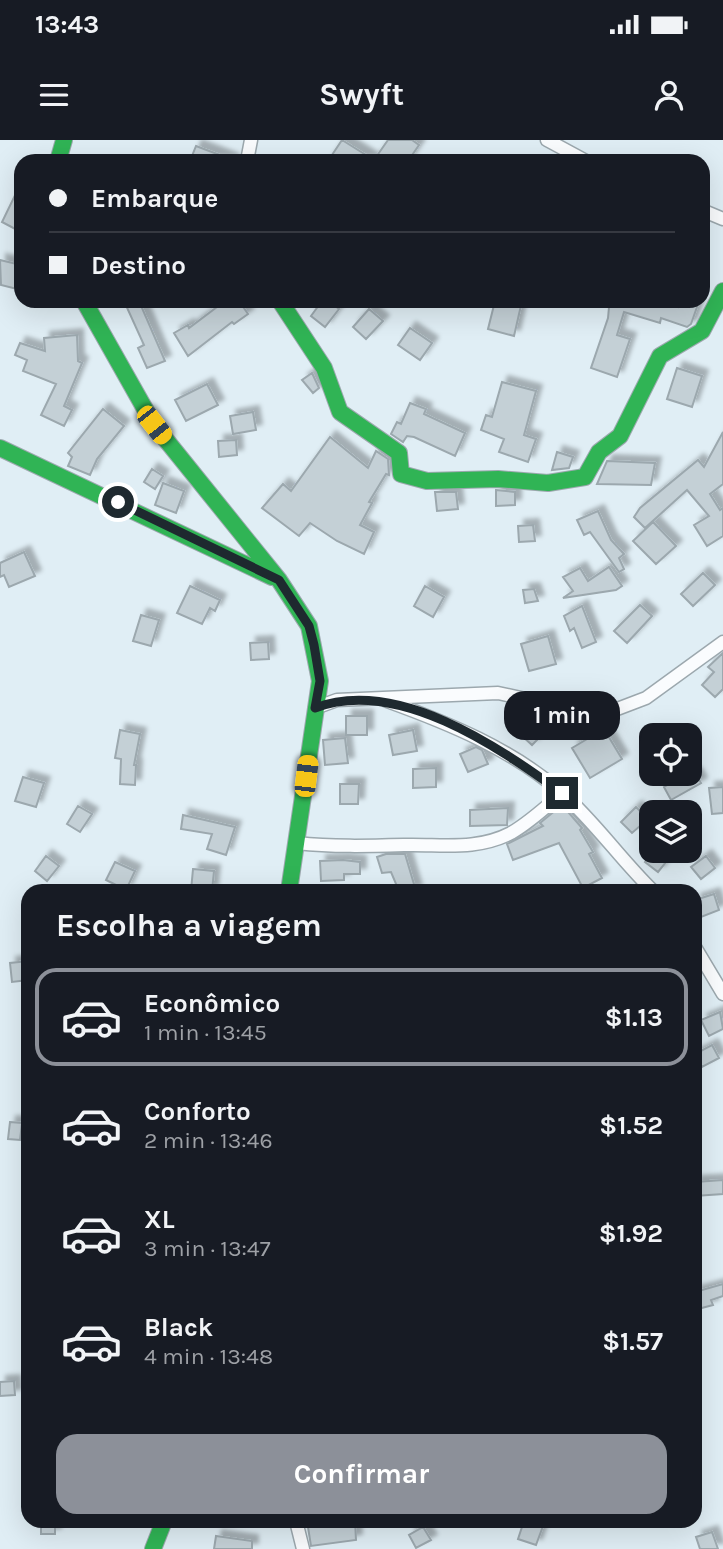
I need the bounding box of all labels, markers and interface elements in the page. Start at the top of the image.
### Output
text: 13:43 [35,9,99,40]
icon: menu [35,76,73,114]
text: Swyft [319,76,404,113]
icon: person [650,76,688,114]
text: Embarque [91,183,218,214]
text: Destino [91,250,186,281]
car [133,402,176,448]
route start [102,486,134,518]
callout: 1 min [504,692,620,740]
text: 1 min [533,702,591,729]
map controls [639,723,702,863]
button: locate [639,723,702,786]
car [294,754,319,798]
route end [546,777,578,809]
button: layers [639,800,702,863]
text: Escolha a viagem [56,907,322,944]
icon: car [60,986,123,1049]
text: Econômico [144,988,280,1019]
text: $1.13 [605,1002,663,1033]
text: 1 min · 13:45 [144,1019,267,1046]
icon: car [60,1094,123,1157]
text: Conforto [144,1096,251,1127]
text: $1.52 [599,1110,663,1141]
text: 2 min · 13:46 [144,1127,273,1154]
icon: car [60,1202,123,1265]
text: XL [144,1204,175,1235]
text: $1.92 [599,1218,663,1249]
text: 3 min · 13:47 [144,1235,270,1262]
icon: car [60,1310,123,1373]
text: Black [144,1312,213,1343]
text: $1.57 [602,1326,663,1357]
text: 4 min · 13:48 [144,1343,273,1370]
button: Confirmar [56,1434,667,1514]

